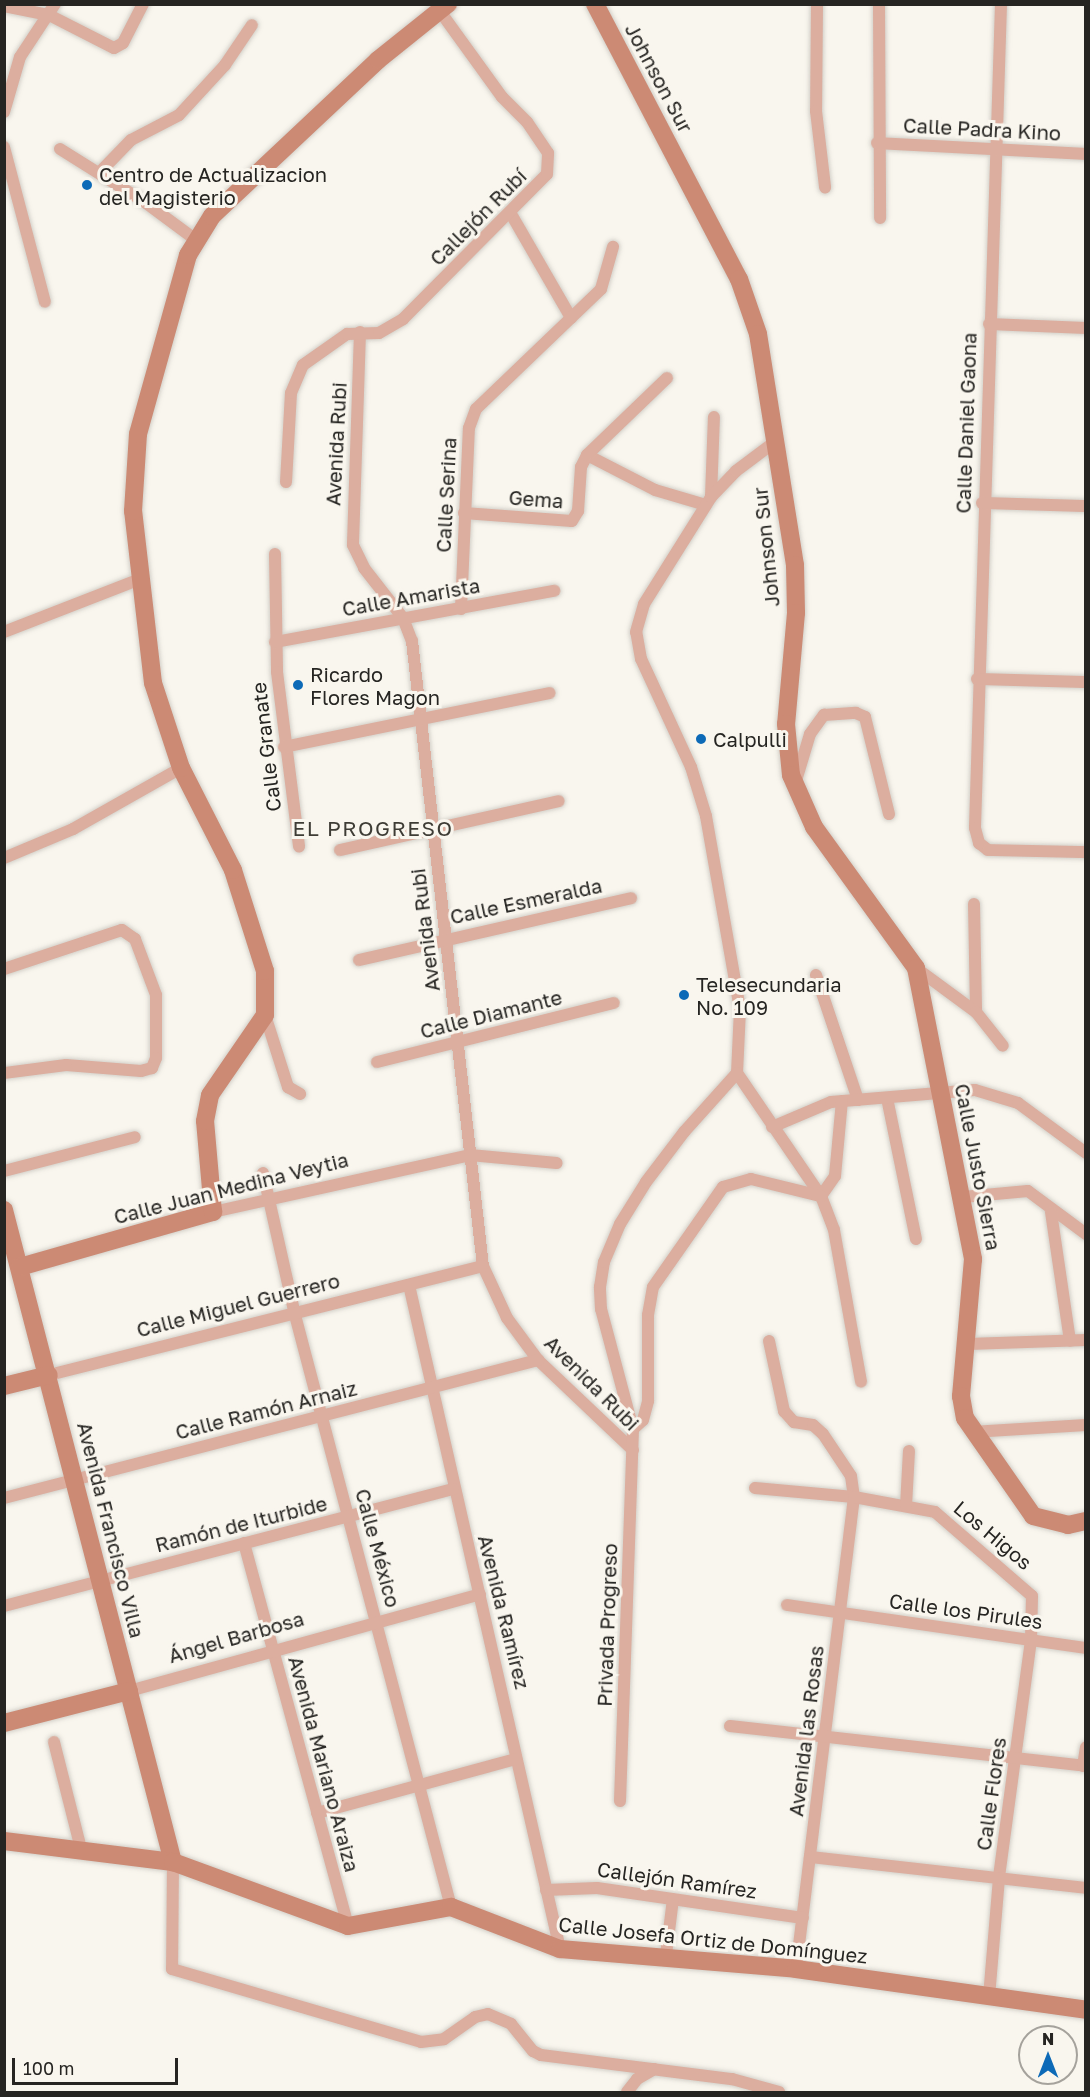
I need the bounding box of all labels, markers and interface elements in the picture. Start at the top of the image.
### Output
street label: Johnson Sur [620,19,698,137]
street label: Calle Padra Kino [903,113,1061,145]
place label: Centro de Actualizacion del Magisterio [99,162,327,209]
street label: Callejón Rubí [425,164,531,270]
marker: Centro de Actualizacion del Magisterio [80,178,94,192]
street label: Calle Daniel Gaona [951,332,981,514]
street label: Avenida Rubi [321,382,351,506]
street label: Calle Serina [431,437,461,553]
street label: Gema [508,485,564,513]
street label: Johnson Sur [748,486,784,608]
street label: Calle Amarista [340,573,482,621]
place label: Ricardo Flores Magon [310,662,440,709]
marker: Ricardo Flores Magon [291,678,305,692]
street label: Calle Granate [246,681,286,813]
place label: Calpulli [713,727,787,751]
marker: Calpulli [694,732,708,746]
district label: EL PROGRESO [293,815,453,841]
street label: Avenida Rubi [406,867,444,993]
street label: Calle Esmeralda [448,873,604,929]
place label: Telesecundaria No. 109 [696,972,842,1019]
street label: Calle Diamante [418,985,564,1043]
marker: Telesecundaria No. 109 [677,988,691,1002]
street label: Calle Justo Sierra [950,1082,1006,1252]
street label: Calle Juan Medina Veytia [111,1147,351,1229]
street label: Calle Miguel Guerrero [134,1268,342,1342]
street label: Avenida Rubi [540,1331,644,1435]
street label: Calle Ramón Arnaiz [173,1376,359,1444]
street label: Avenida Francisco Villa [73,1420,149,1640]
street label: Calle México [351,1486,405,1610]
street label: Ramón de Iturbide [153,1491,329,1557]
street label: Los Higos [949,1496,1037,1574]
street label: Avenida Ramírez [473,1532,535,1692]
street label: Privada Progreso [592,1543,622,1707]
street label: Calle los Pirules [888,1588,1044,1634]
street label: Ángel Barbosa [166,1606,306,1668]
street label: Avenida las Rosas [784,1644,828,1818]
street label: Avenida Mariano Araiza [284,1654,364,1874]
street label: Calle Flores [971,1736,1011,1852]
street label: Callejón Ramírez [596,1857,758,1903]
street label: Calle Josefa Ortiz de Domínguez [557,1912,869,1968]
north arrow [1018,2025,1078,2085]
text: N [1042,2029,1054,2049]
scale bar [15,2046,182,2084]
text: 100 m [23,2057,74,2079]

